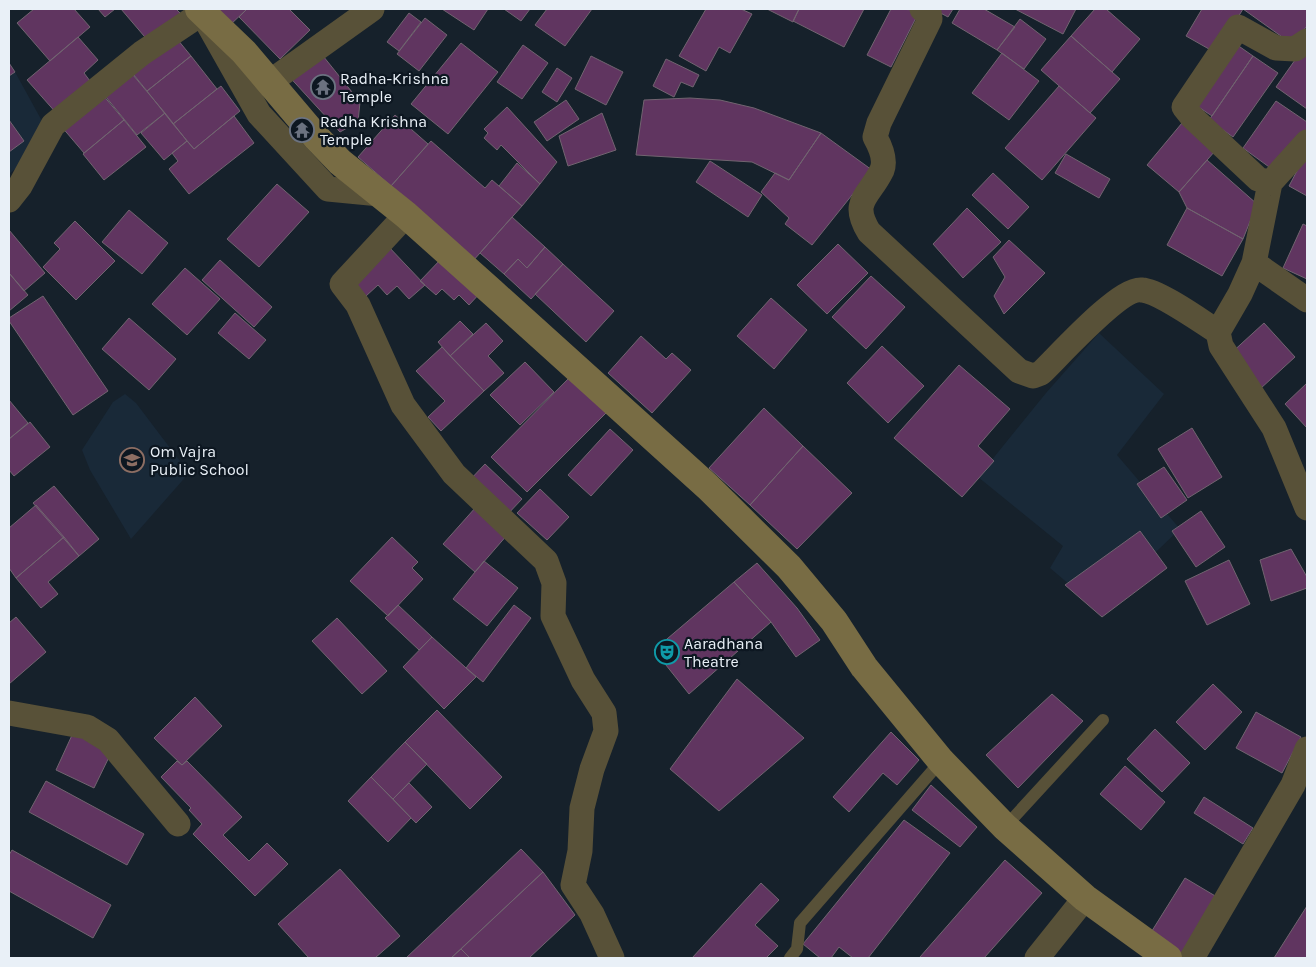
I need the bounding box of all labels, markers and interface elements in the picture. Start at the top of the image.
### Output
place label: Radha-Krishna Temple [340,69,449,106]
temple icon: Radha-Krishna Temple [310,74,336,100]
place label: Radha Krishna Temple [320,112,427,149]
temple icon: Radha Krishna Temple [289,117,315,143]
place label: Om Vajra Public School [150,442,249,479]
school or university icon: Om Vajra Public School [119,447,145,473]
place label: Aaradhana Theatre [684,634,763,671]
theatre icon: Aaradhana Theatre [654,639,680,665]

